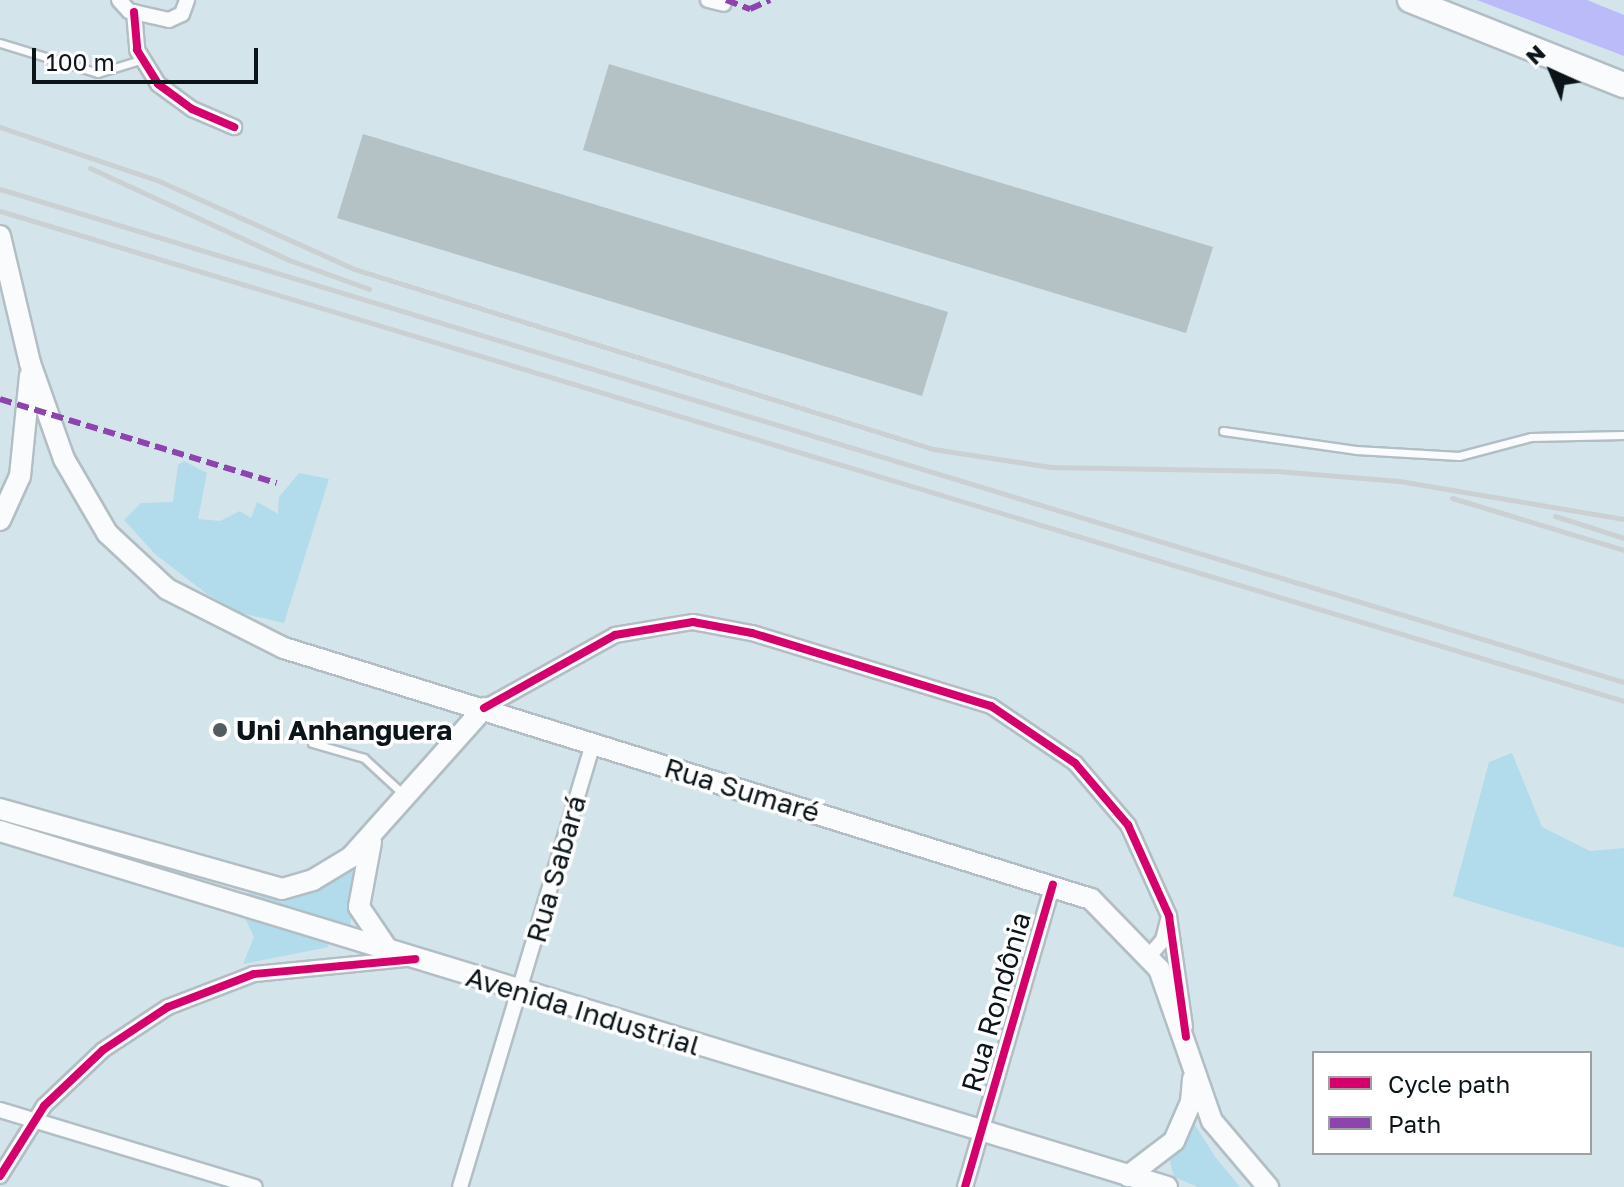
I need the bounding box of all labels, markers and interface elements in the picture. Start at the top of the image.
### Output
scale bar [36,32,262,82]
north arrow [1512,32,1592,112]
text: N [1520,39,1550,70]
text: 100 m [46,47,115,76]
place label: Uni Anhanguera [236,713,452,747]
marker: Uni Anhanguera [211,721,229,739]
street label: Rua Sumaré [660,750,824,830]
street label: Rua Sabará [519,792,593,946]
street label: Rua Rondônia [954,908,1038,1096]
street label: Avenida Industrial [462,959,704,1063]
legend [1312,1051,1592,1155]
text: Cycle path [1388,1069,1510,1098]
text: Path [1388,1109,1441,1138]

